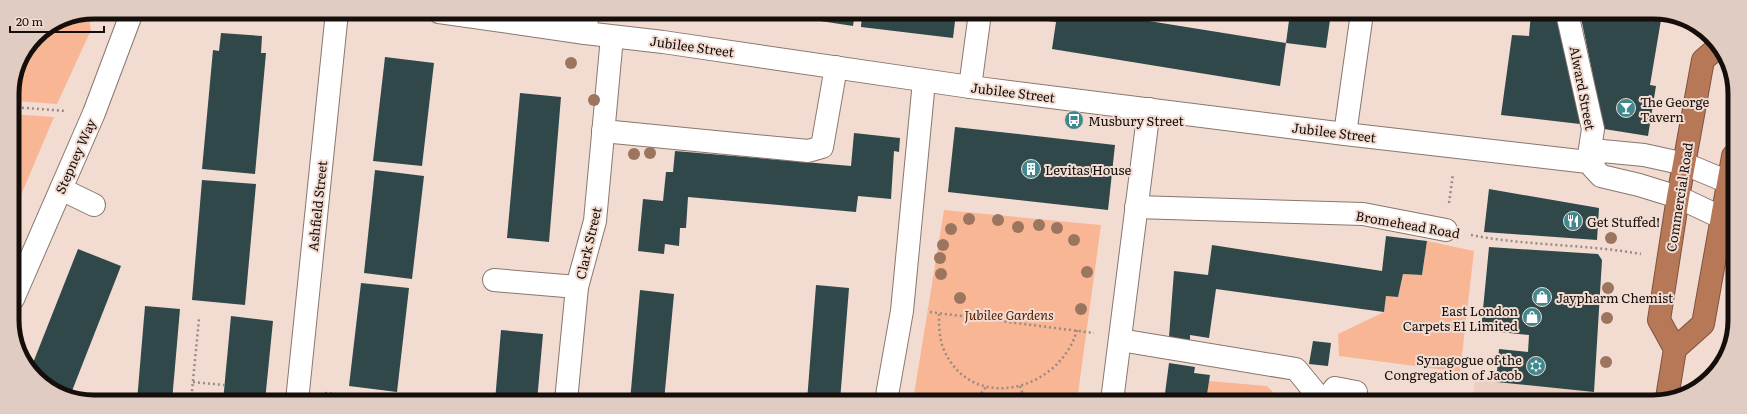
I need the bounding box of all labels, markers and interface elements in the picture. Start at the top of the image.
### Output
scale bar [10,8,104,34]
text: 20 m [16,12,43,30]
street label: Jubilee Street [649,31,736,61]
street label: Alward Street [1566,44,1601,132]
street label: Jubilee Street [970,77,1057,107]
place label: The George Tavern [1640,92,1709,126]
bar icon: The George Tavern [1615,97,1637,119]
bus stop icon: Musbury Street [1063,109,1085,131]
place label: Musbury Street [1088,111,1184,130]
street label: Stepney Way [50,115,100,197]
street label: Jubilee Street [1291,117,1378,147]
street label: Commercial Road [1661,141,1697,253]
building icon: Levitas House [1020,158,1042,180]
street label: Ashfield Street [303,159,331,252]
place label: Levitas House [1045,160,1131,179]
street label: Clark Street [570,204,606,281]
street label: Bromehead Road [1354,205,1462,243]
restaurant icon: Get Stuffed! [1562,210,1584,232]
place label: Get Stuffed! [1587,212,1660,231]
shop icon: Jaypharm Chemist [1531,286,1553,308]
place label: Jaypharm Chemist [1556,288,1674,307]
place label: East London Carpets E1 Limited [1403,301,1518,335]
park label: Jubilee Gardens [964,305,1054,324]
shop icon: East London Carpets E1 Limited [1521,306,1543,328]
place label: Synagogue of the Congregation of Jacob [1384,350,1522,384]
synagogue icon: Synagogue of the Congregation of Jacob [1525,355,1547,377]

